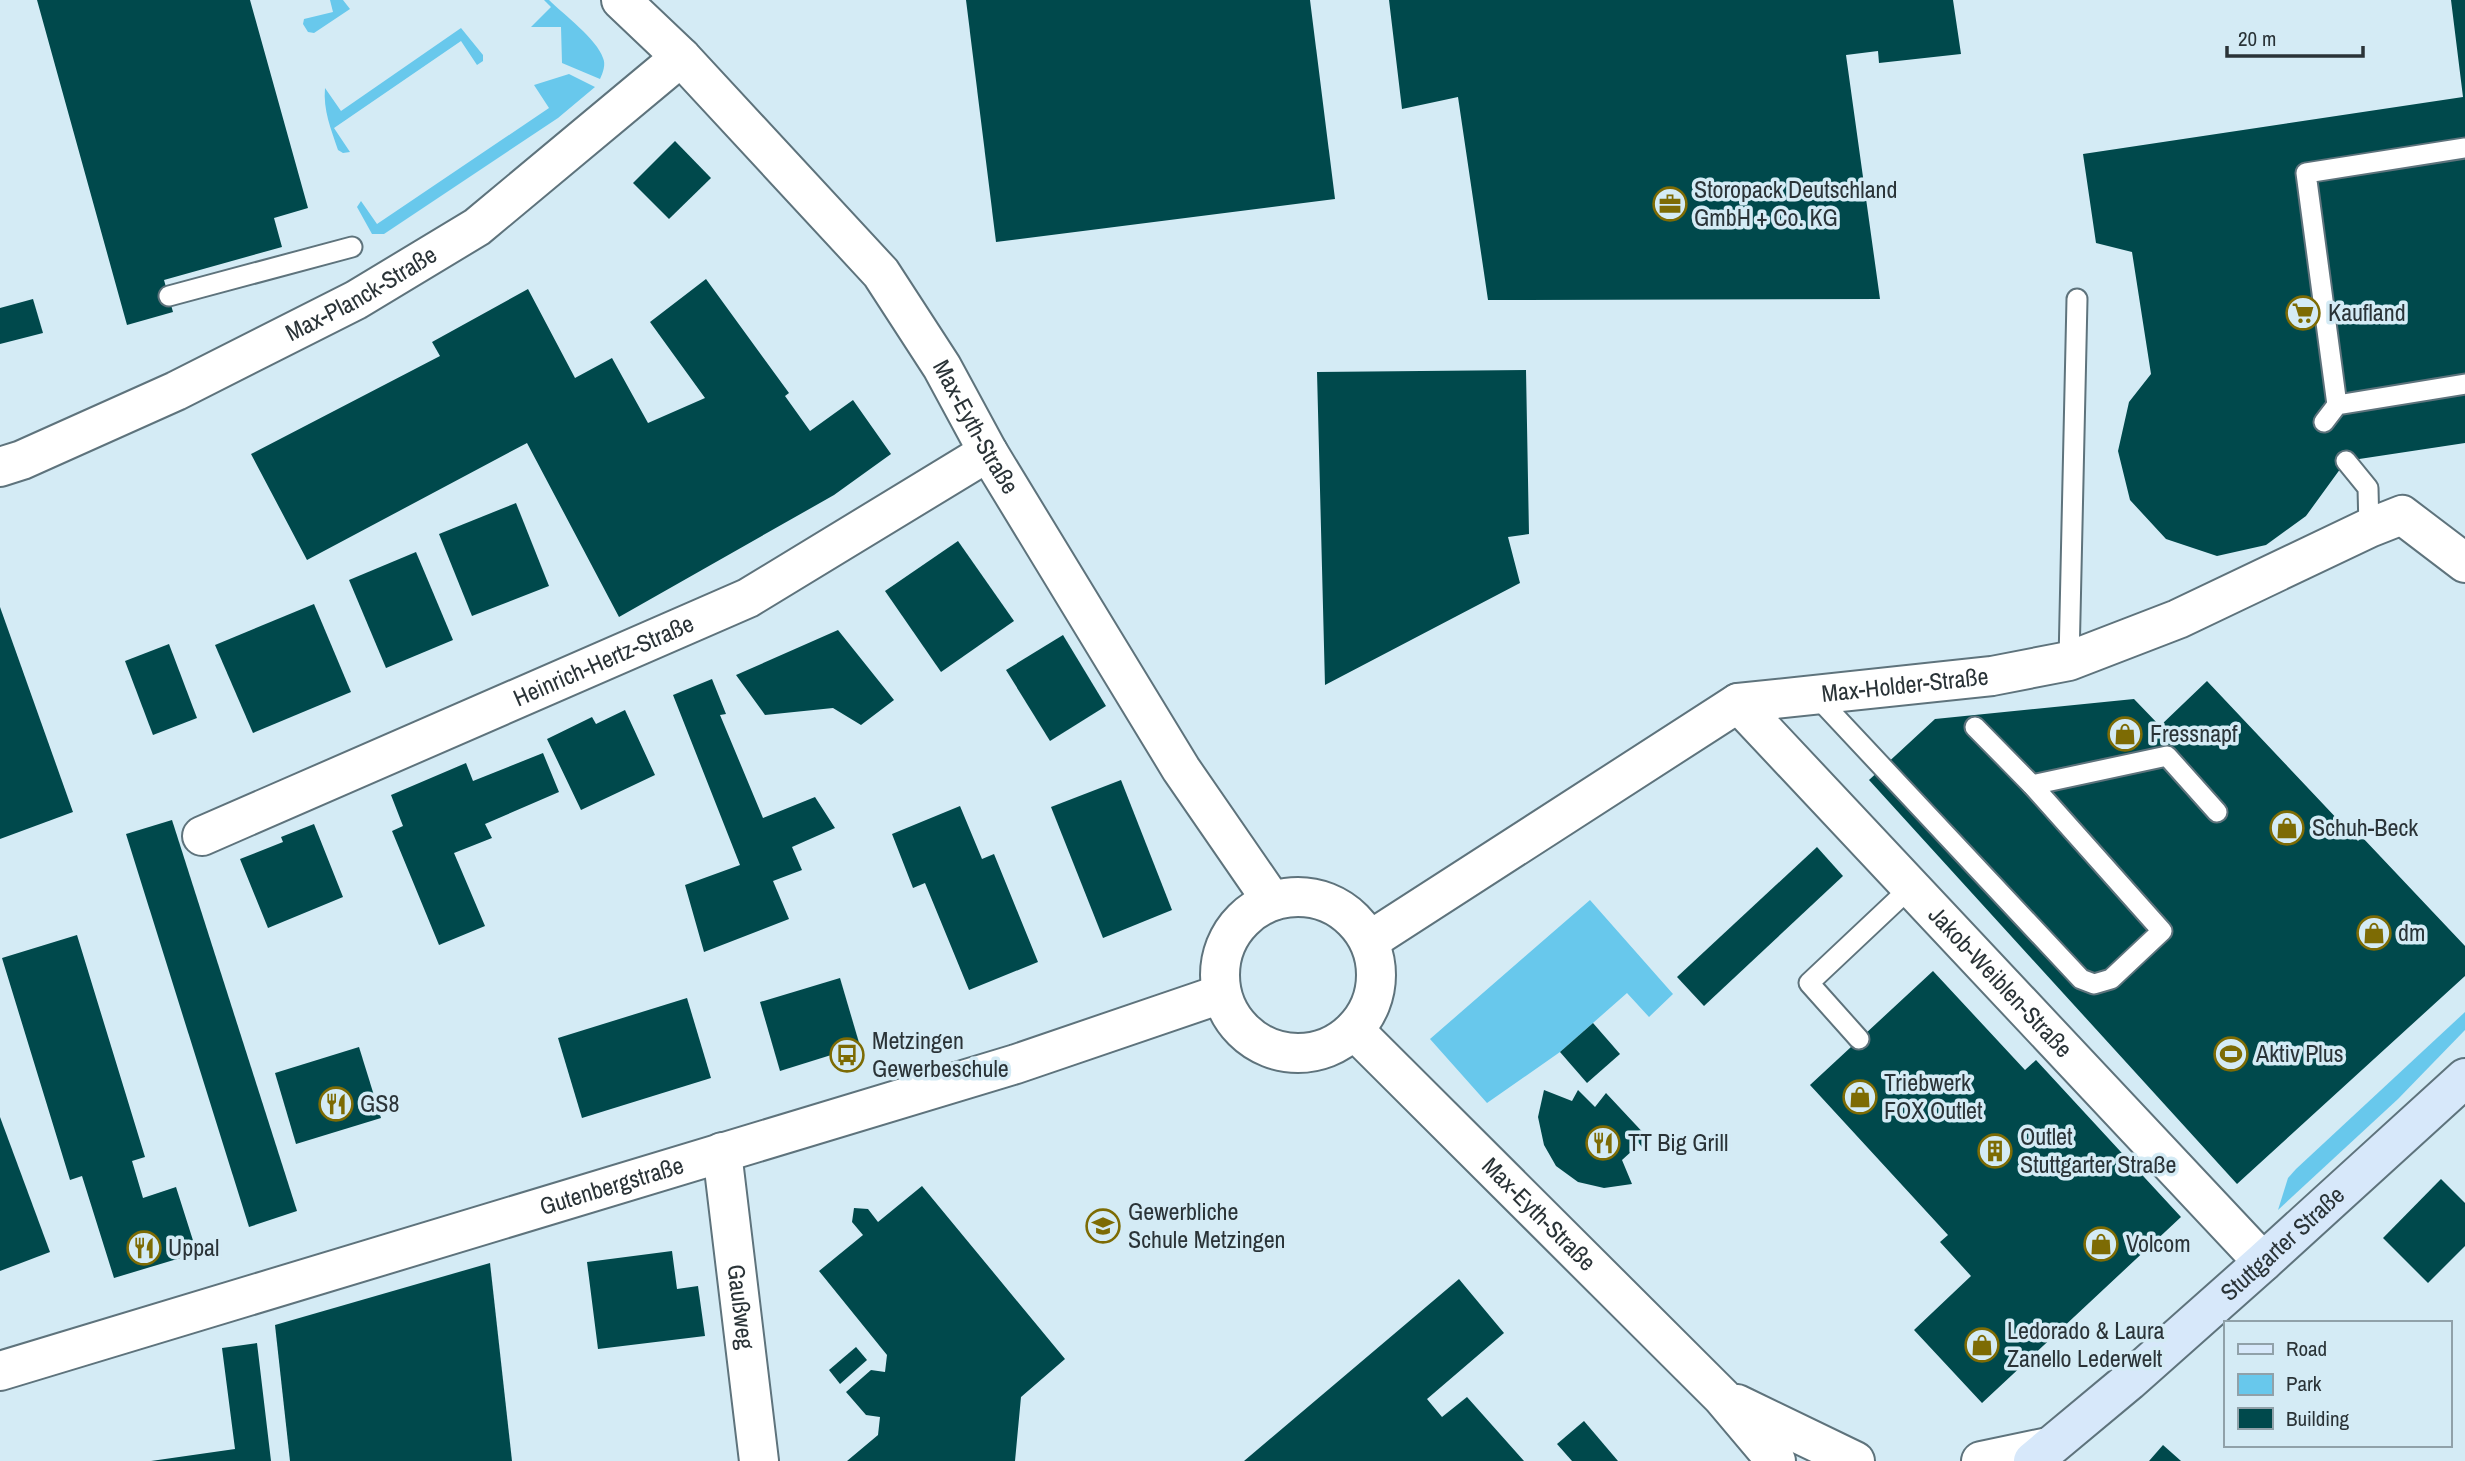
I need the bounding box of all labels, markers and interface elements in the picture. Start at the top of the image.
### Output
scale bar [2227,14,2364,58]
text: 20 m [2238,24,2276,53]
place label: Storopack Deutschland GmbH + Co. KG [1694,173,1897,233]
office icon: Storopack Deutschland GmbH + Co. KG [1651,185,1689,223]
street label: Max-Planck-Straße [280,238,442,348]
supermarket icon: Kaufland [2284,294,2322,332]
place label: Kaufland [2328,296,2406,328]
street label: Max-Eyth-Straße [926,354,1027,500]
street label: Heinrich-Hertz-Straße [508,607,698,713]
street label: Max-Holder-Straße [1820,659,1990,709]
shop icon: Fressnapf [2106,715,2144,753]
place label: Fressnapf [2150,717,2238,749]
shop icon: Schuh-Beck [2268,809,2306,847]
place label: Schuh-Beck [2312,811,2418,843]
street label: Jakob-Weiblen-Straße [1922,899,2080,1064]
shop icon: dm [2355,914,2393,952]
place label: dm [2398,916,2425,948]
place label: Metzingen Gewerbeschule [872,1024,1009,1084]
sports icon: Aktiv Plus [2212,1035,2250,1073]
bus stop icon: Metzingen Gewerbeschule [828,1036,866,1074]
place label: Aktiv Plus [2255,1037,2344,1069]
place label: Triebwerk FOX Outlet [1884,1066,1983,1126]
shop icon: Triebwerk FOX Outlet [1841,1078,1879,1116]
restaurant icon: GS8 [317,1085,355,1123]
place label: GS8 [360,1087,399,1119]
place label: Outlet Stuttgarter Straße [2020,1120,2176,1180]
restaurant icon: TT Big Grill [1584,1124,1622,1162]
place label: TT Big Grill [1628,1126,1728,1158]
building icon: Outlet Stuttgarter Straße [1976,1132,2014,1170]
street label: Gutenbergstraße [535,1148,687,1222]
street label: Max-Eyth-Straße [1476,1150,1604,1277]
street label: Stuttgarter Straße [2213,1179,2351,1307]
place label: Gewerbliche Schule Metzingen [1128,1195,1286,1255]
school or university icon: Gewerbliche Schule Metzingen [1084,1207,1122,1245]
shop icon: Volcom [2082,1225,2120,1263]
place label: Volcom [2126,1227,2191,1259]
restaurant icon: Uppal [125,1229,163,1267]
place label: Uppal [168,1231,219,1263]
street label: Gaußweg [721,1262,763,1351]
place label: Ledorado & Laura Zanello Lederwelt [2007,1314,2165,1374]
legend [2224,1321,2451,1447]
shop icon: Ledorado & Laura Zanello Lederwelt [1963,1326,2001,1364]
text: Road [2286,1334,2327,1363]
text: Park [2286,1369,2322,1398]
text: Building [2286,1404,2350,1433]

